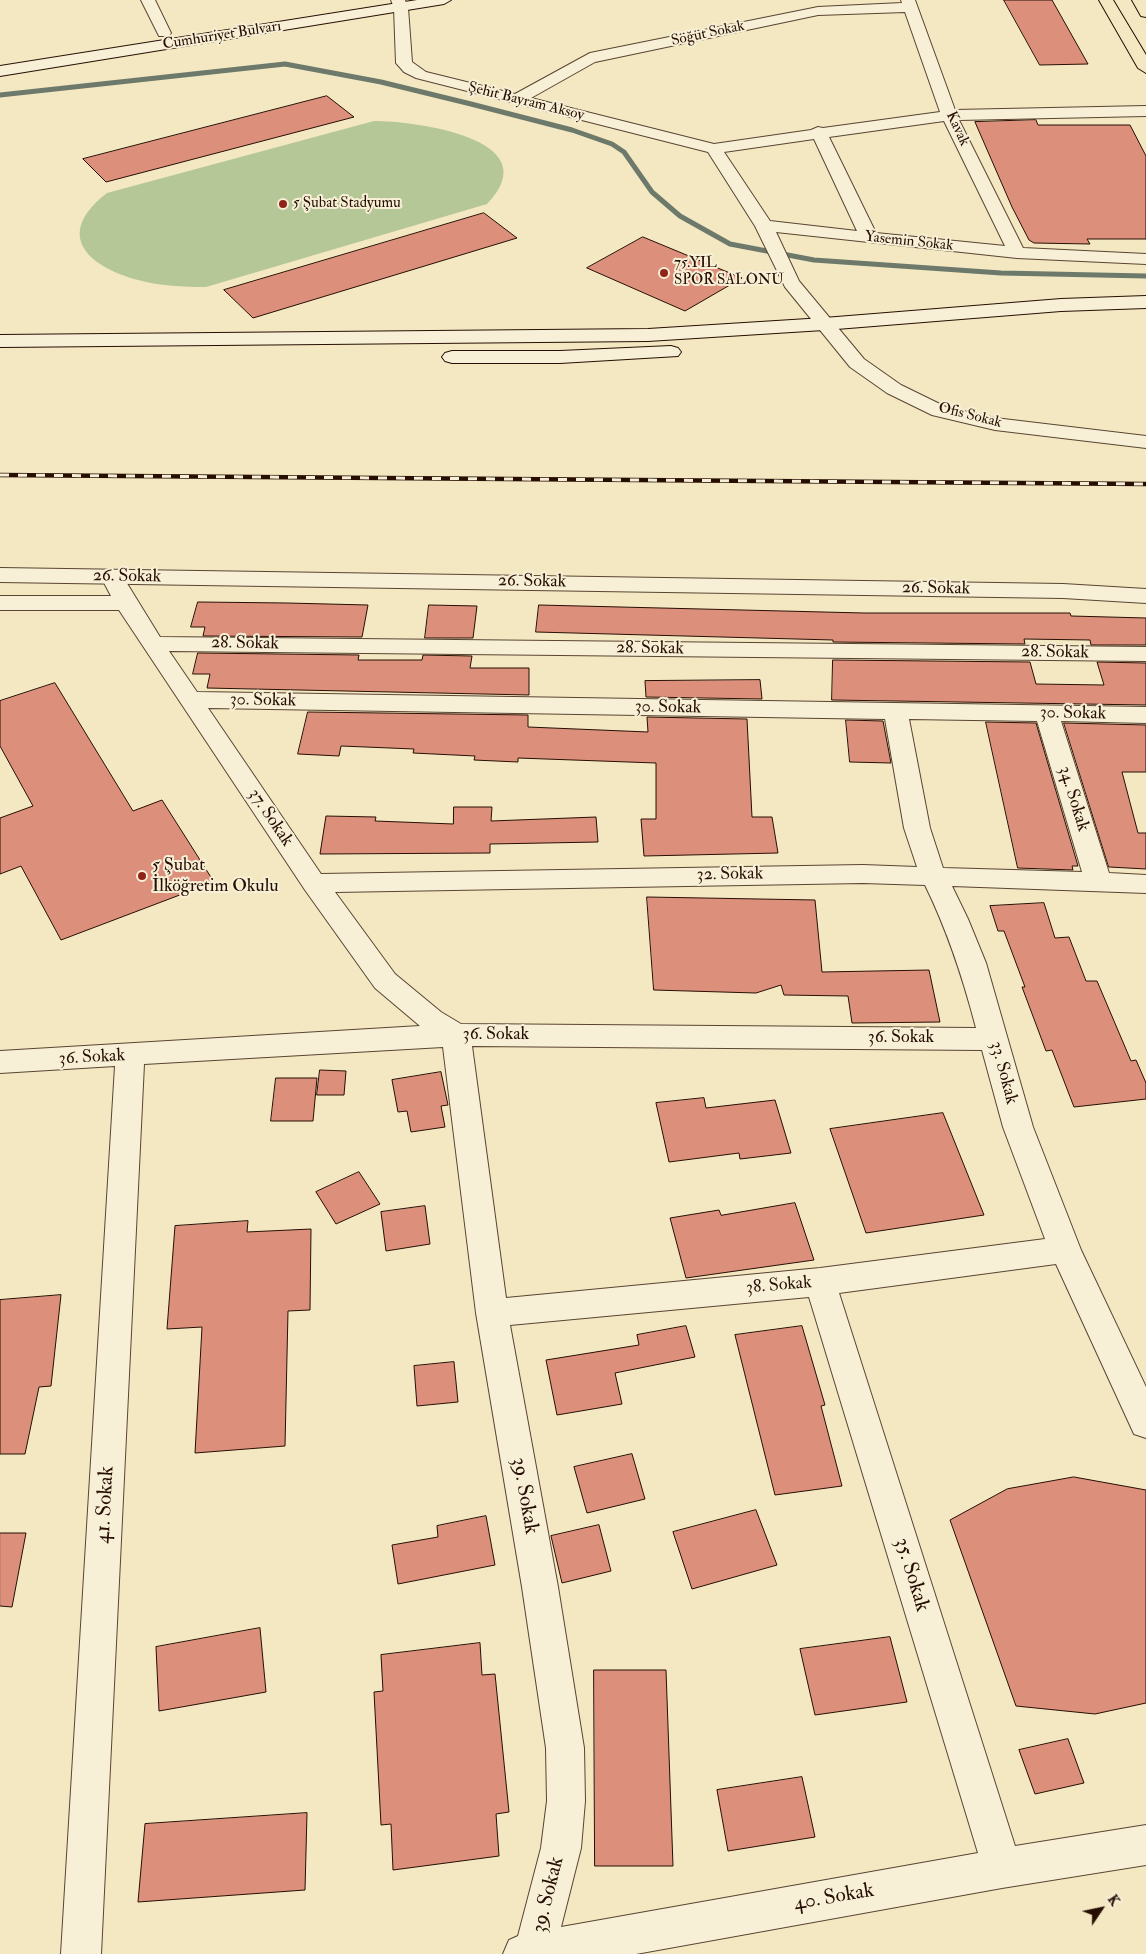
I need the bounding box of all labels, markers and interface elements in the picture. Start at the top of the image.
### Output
street label: Söğüt Sokak [670,17,746,51]
street label: Cumhuriyet Bulvarı [162,18,282,54]
street label: Şehit Bayram Aksoy [466,79,586,125]
street label: Kavak [941,109,973,149]
place label: 5 Şubat Stadyumu [293,195,401,213]
marker: 5 Şubat Stadyumu [277,198,289,210]
street label: Yasemin Sokak [864,228,954,256]
place label: 75.YIL SPOR SALONU [674,255,784,290]
marker: 75.YIL SPOR SALONU [658,267,670,279]
street label: Ofis Sokak [936,399,1004,433]
street label: 26. Sokak [93,566,161,588]
street label: 26. Sokak [498,571,566,593]
street label: 26. Sokak [902,578,970,600]
street label: 28. Sokak [211,633,279,655]
street label: 28. Sokak [616,638,684,660]
street label: 28. Sokak [1021,642,1089,664]
street label: 30. Sokak [230,690,296,712]
street label: 30. Sokak [635,697,701,719]
street label: 30. Sokak [1040,703,1106,725]
street label: 34. Sokak [1053,764,1093,834]
street label: 37. Sokak [243,785,297,851]
place label: 5 Şubat İlköğretim Okulu [152,855,278,898]
street label: 32. Sokak [697,864,763,886]
marker: 5 Şubat İlköğretim Okulu [136,870,148,882]
street label: 36. Sokak [463,1024,529,1046]
street label: 36. Sokak [868,1027,934,1049]
street label: 33. Sokak [984,1039,1022,1107]
street label: 36. Sokak [58,1045,126,1071]
street label: 38. Sokak [745,1272,813,1300]
street label: 39. Sokak [505,1456,543,1536]
street label: 41. Sokak [91,1466,121,1544]
street label: 35. Sokak [888,1535,934,1615]
street label: 39. Sokak [527,1854,571,1936]
street label: 40. Sokak [792,1879,876,1917]
north arrow [1076,1884,1126,1934]
text: K [1104,1892,1124,1909]

